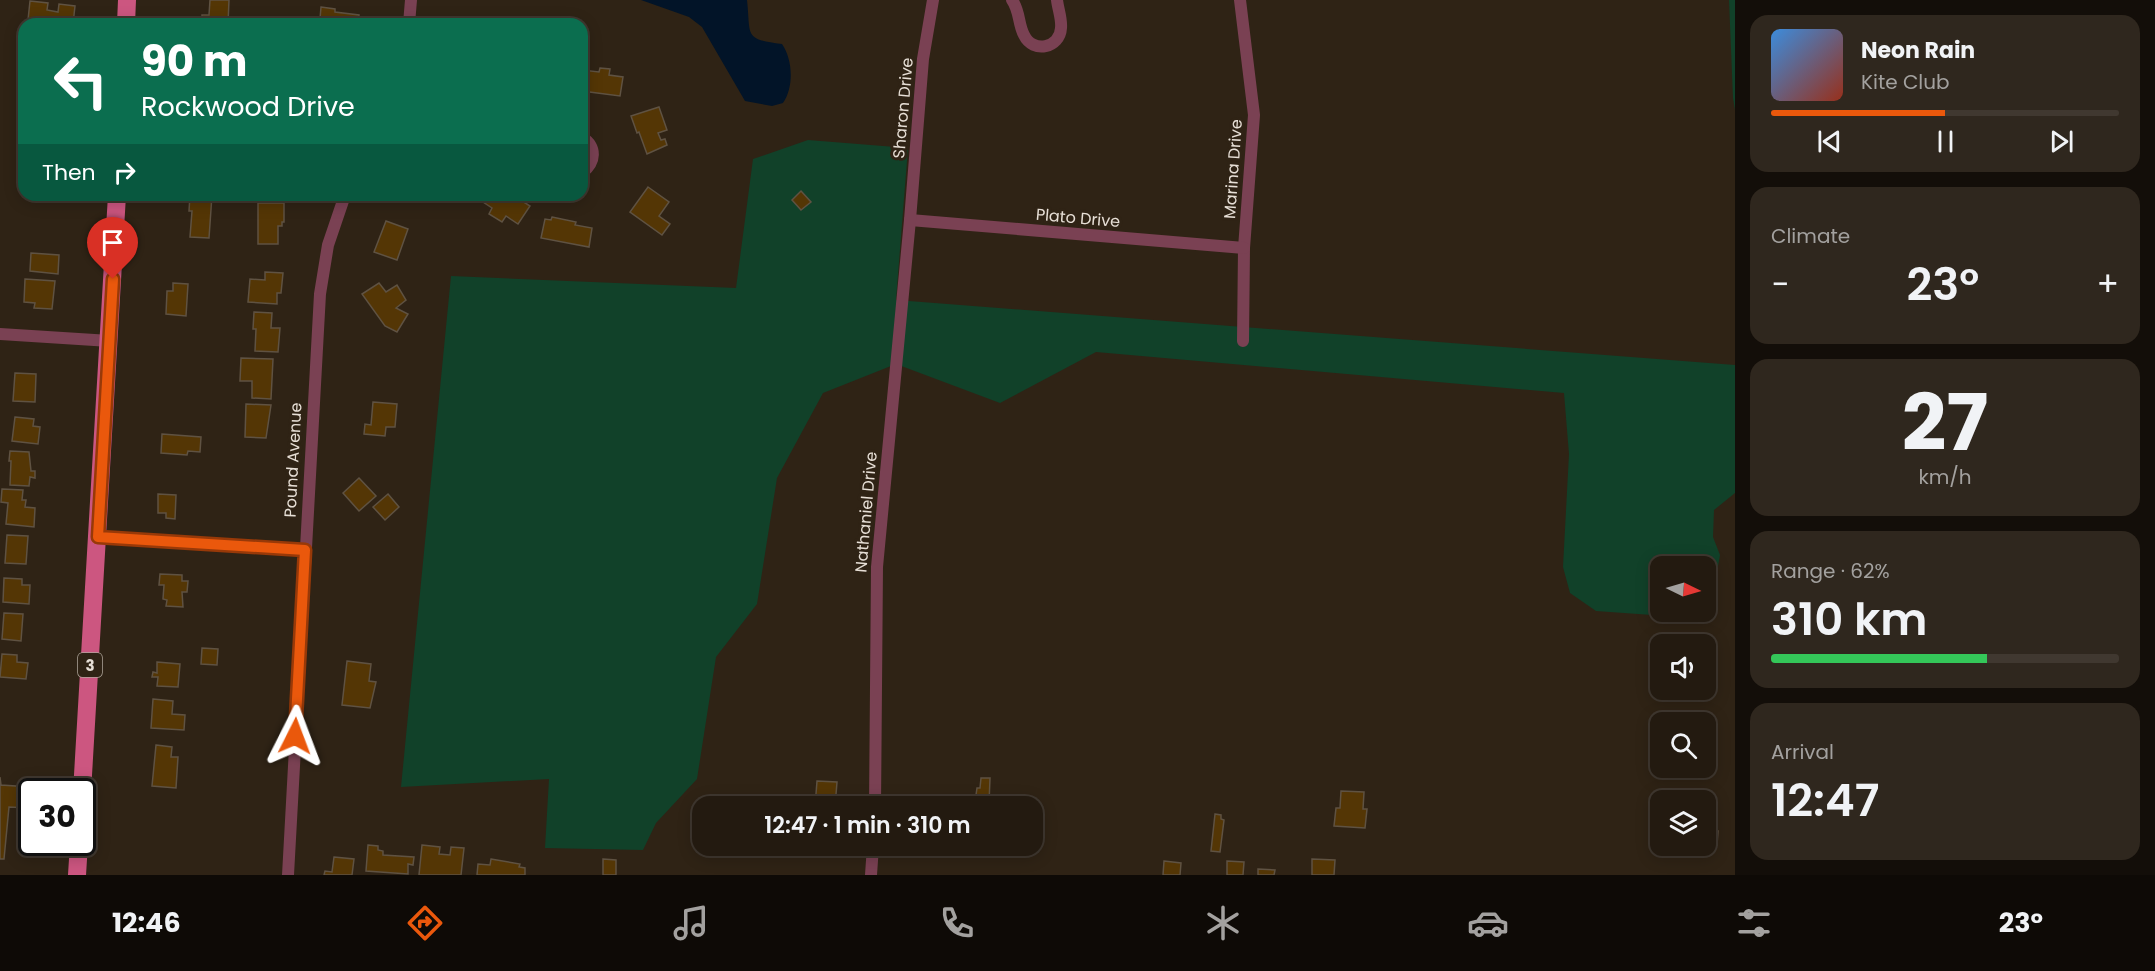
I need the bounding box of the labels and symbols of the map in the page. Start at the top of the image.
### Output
street label: Sharon Drive [887,56,919,159]
street label: Marina Drive [1218,118,1248,220]
street label: Plato Drive [1035,203,1121,233]
pin [87,217,138,279]
street label: Pound Avenue [279,402,308,518]
street label: Nathaniel Drive [849,450,883,573]
north arrow [1650,556,1716,622]
road number: 3 [78,653,102,677]
position arrow [263,704,327,768]
speed limit sign: 30 [18,778,96,856]

